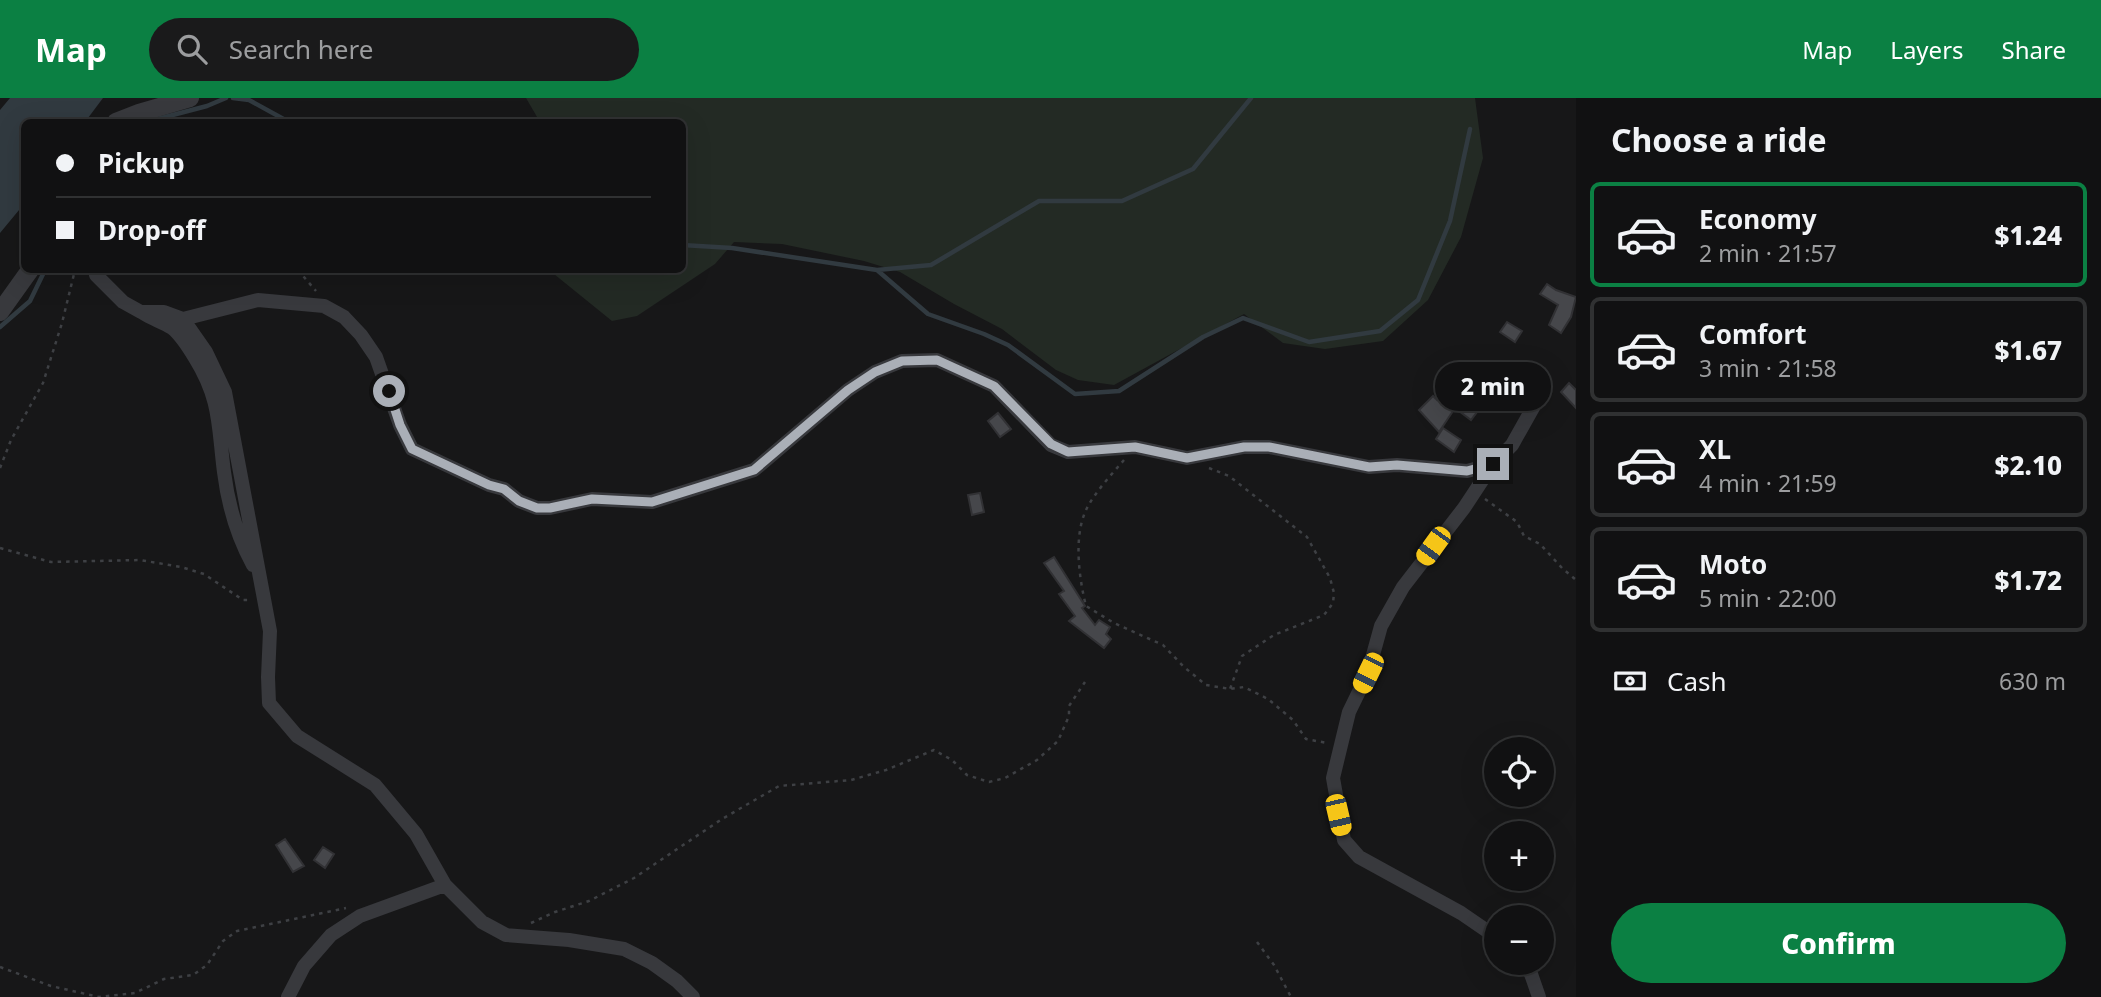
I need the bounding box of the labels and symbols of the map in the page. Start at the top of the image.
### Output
callout: 2 min [1435,362,1551,412]
route start [373,375,405,407]
route end [1477,448,1509,480]
car [1413,523,1454,569]
car [1350,650,1387,696]
car [1324,792,1353,838]

